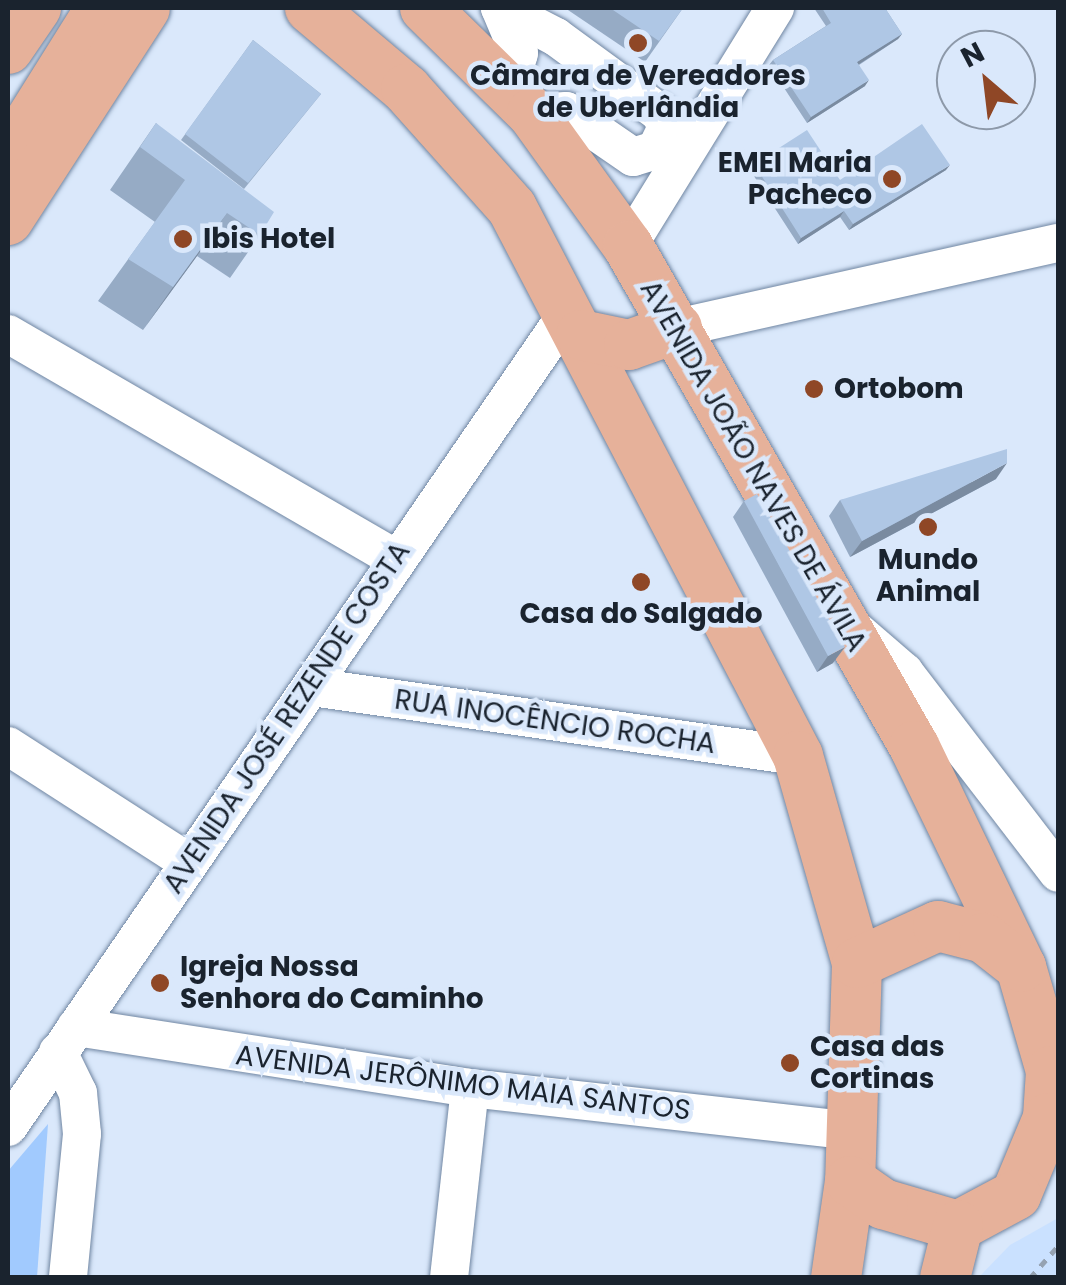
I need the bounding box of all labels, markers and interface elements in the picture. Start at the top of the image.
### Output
north arrow [936,30,1036,130]
marker: Câmara de Vereadores de Uberlândia [627,32,649,54]
text: N [954,33,991,77]
place label: Câmara de Vereadores de Uberlândia [470,59,806,125]
place label: EMEI Maria Pacheco [718,146,872,212]
marker: EMEI Maria Pacheco [881,168,903,190]
place label: Ibis Hotel [203,222,335,256]
marker: Ibis Hotel [172,228,194,250]
street label: AVENIDA JOÃO NAVES DE ÁVILA [633,274,873,658]
place label: Ortobom [834,372,964,406]
marker: Ortobom [803,378,825,400]
marker: Mundo Animal [917,516,939,538]
street label: AVENIDA JOSÉ REZENDE COSTA [157,536,417,900]
place label: Mundo Animal [876,543,980,609]
marker: Casa do Salgado [630,571,652,593]
place label: Casa do Salgado [519,597,763,631]
street label: RUA INOCÊNCIO ROCHA [393,683,717,761]
place label: Igreja Nossa Senhora do Caminho [180,950,484,1016]
marker: Igreja Nossa Senhora do Caminho [149,972,171,994]
place label: Casa das Cortinas [810,1030,945,1096]
street label: AVENIDA JERÔNIMO MAIA SANTOS [234,1038,692,1128]
marker: Casa das Cortinas [779,1052,801,1074]

